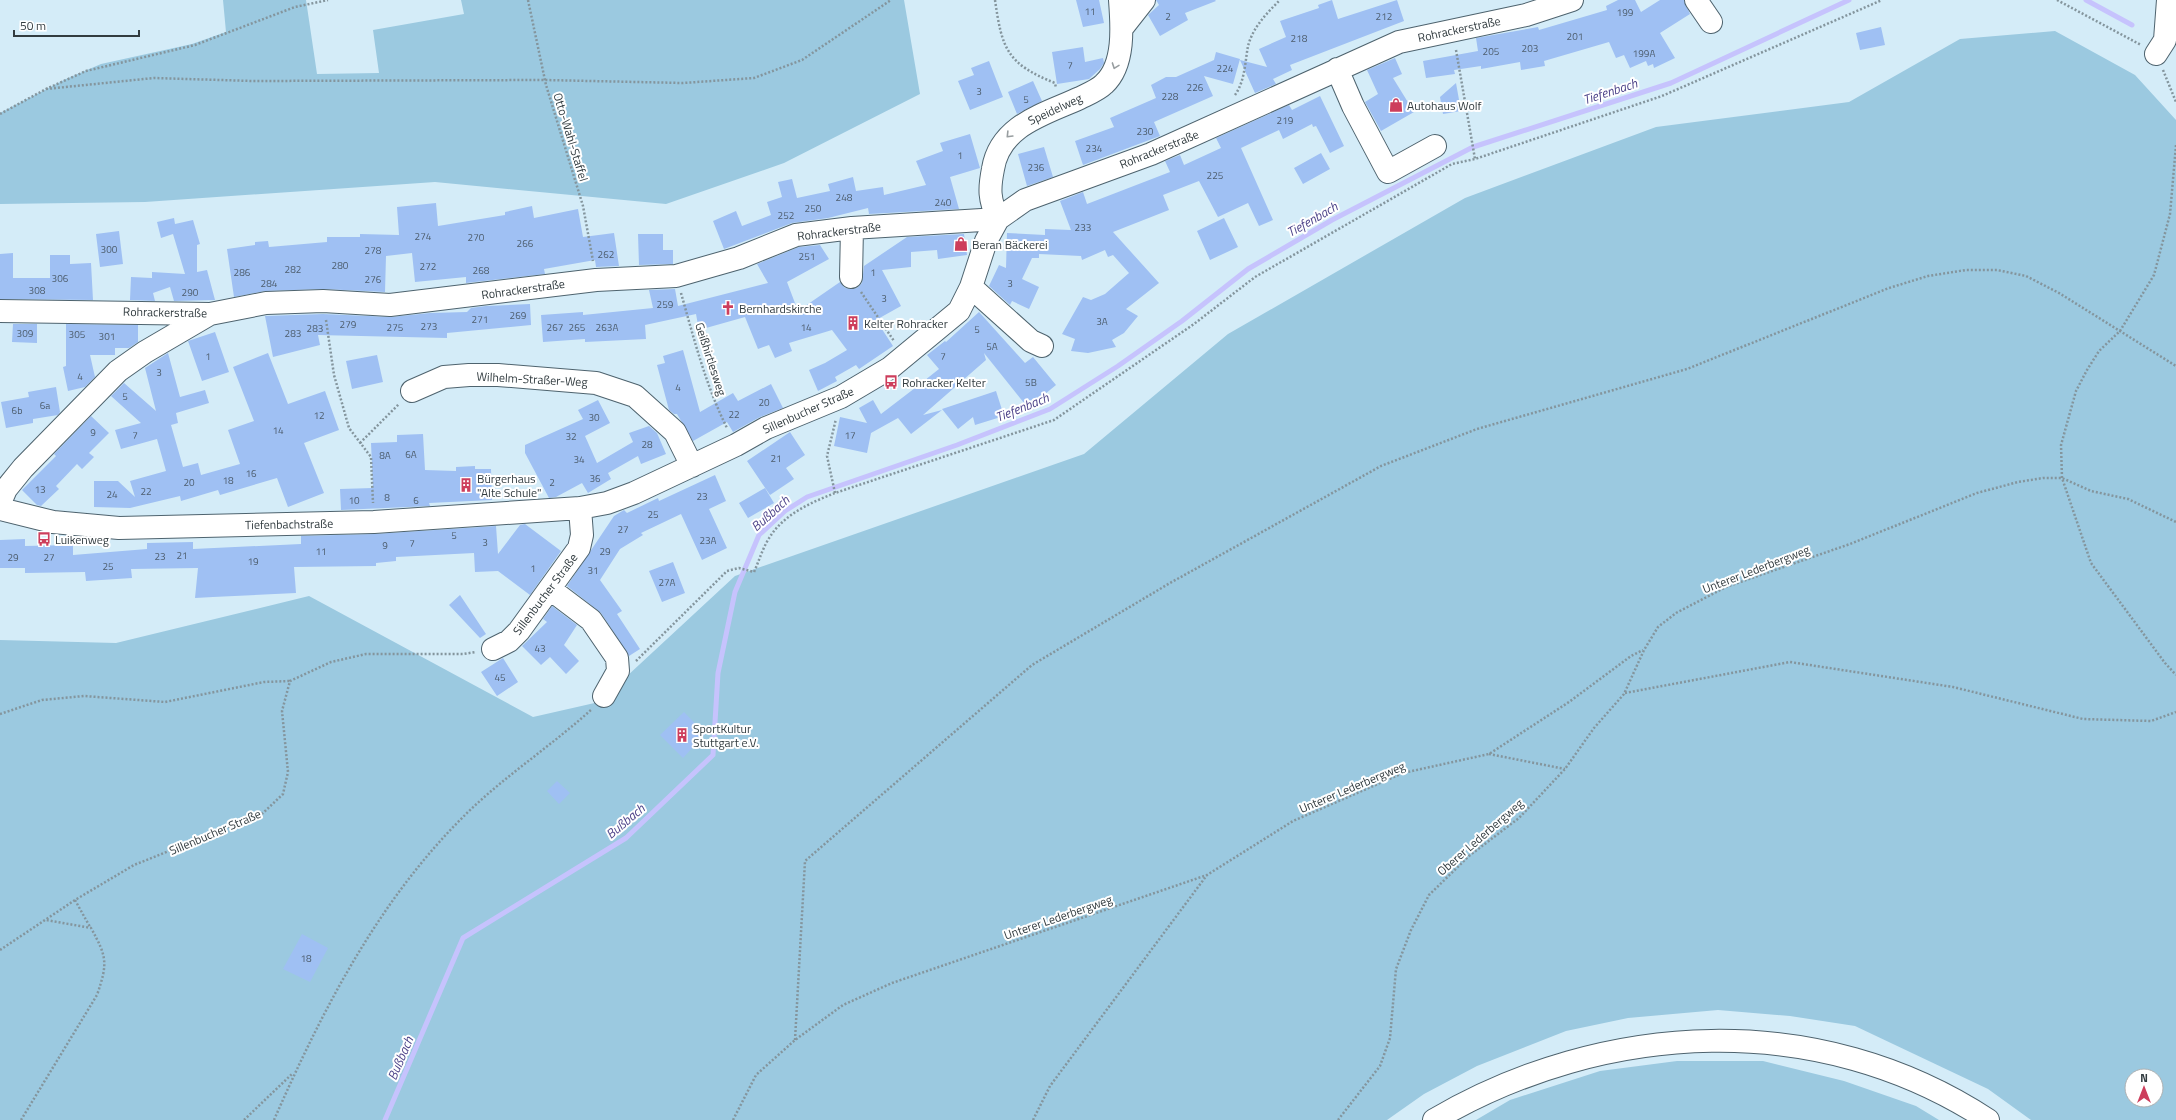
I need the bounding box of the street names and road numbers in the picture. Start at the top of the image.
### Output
street label: Rohrackerstraße [1416,11,1502,47]
street label: Speidelweg [1025,88,1085,130]
street label: Otto-Wahl-Staffel [549,90,593,184]
street label: Rohrackerstraße [1116,124,1202,174]
street label: Rohrackerstraße [796,216,882,246]
street label: Rohrackerstraße [480,274,566,304]
street label: Rohrackerstraße [123,302,207,322]
street label: Geißhirtlesweg [690,320,732,398]
street label: Wilhelm-Straßer-Weg [476,367,588,391]
street label: Sillenbucher Straße [759,381,857,439]
street label: Tiefenbachstraße [245,514,333,534]
street label: Unterer Lederbergweg [1700,540,1812,598]
street label: Sillenbucher Straße [508,549,582,639]
street label: Unterer Lederbergweg [1296,756,1408,818]
street label: Oberer Lederbergweg [1432,794,1528,880]
street label: Sillenbucher Straße [166,804,264,860]
street label: Unterer Lederbergweg [1001,890,1115,944]

